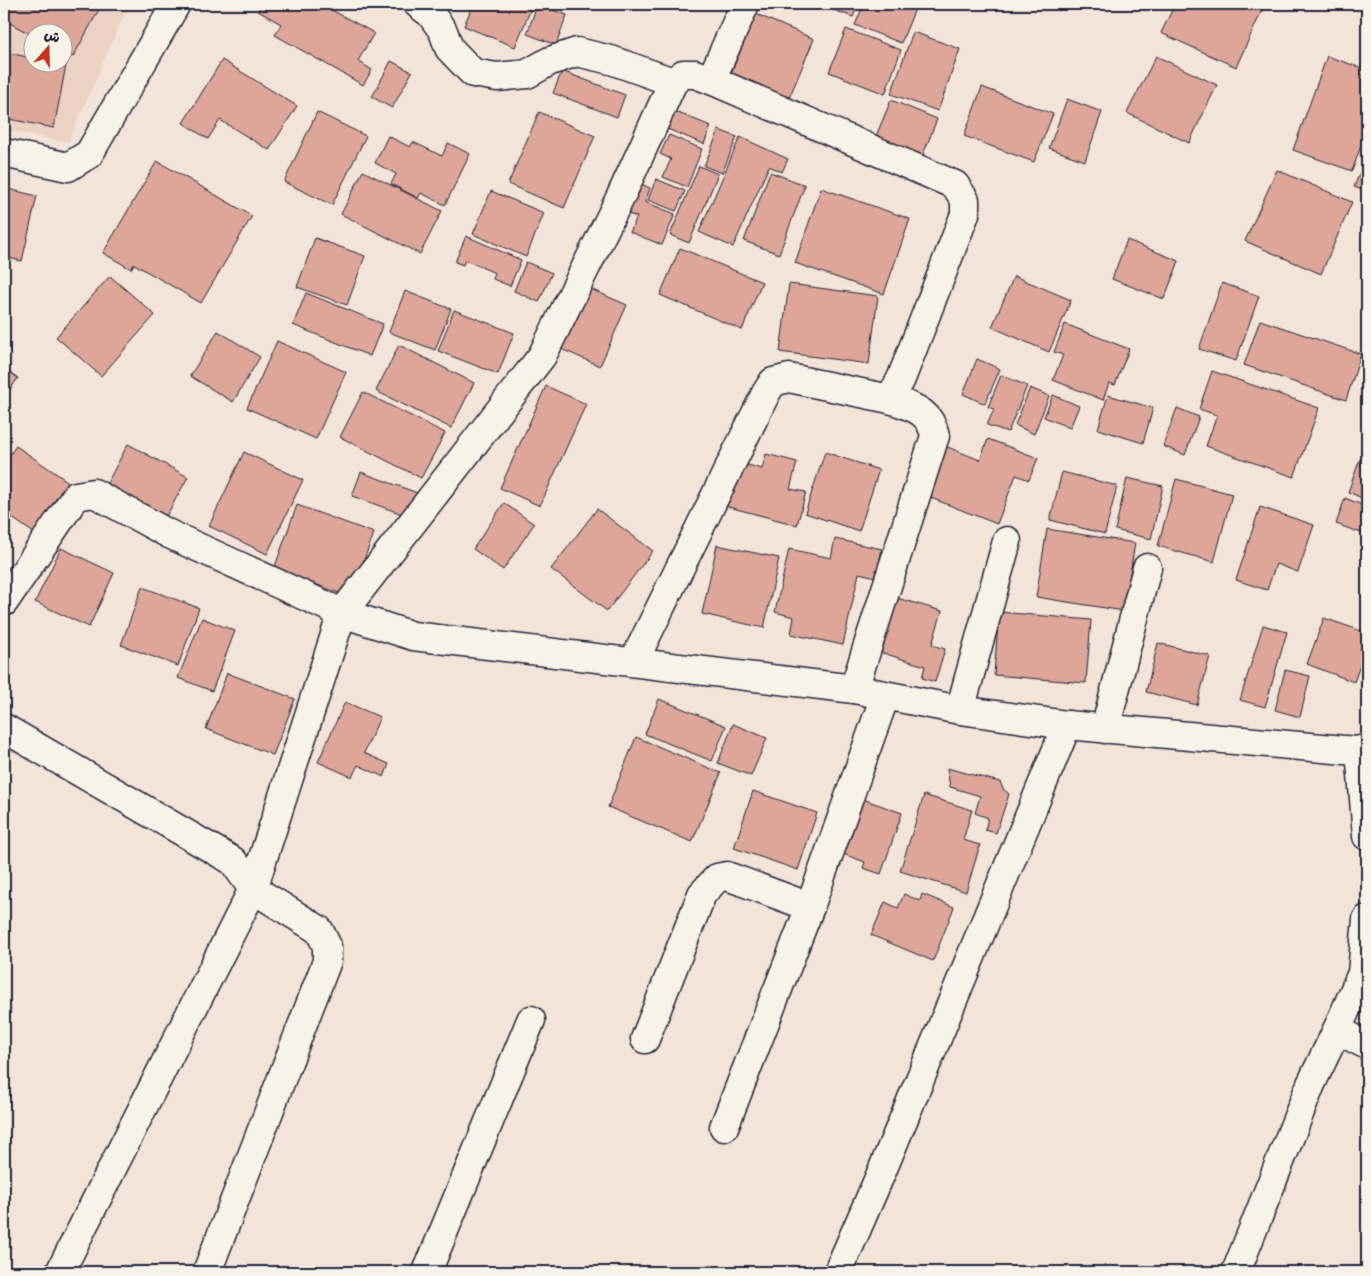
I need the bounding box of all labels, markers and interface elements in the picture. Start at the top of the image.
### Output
north arrow [22,22,72,72]
text: ش [42,26,62,47]

